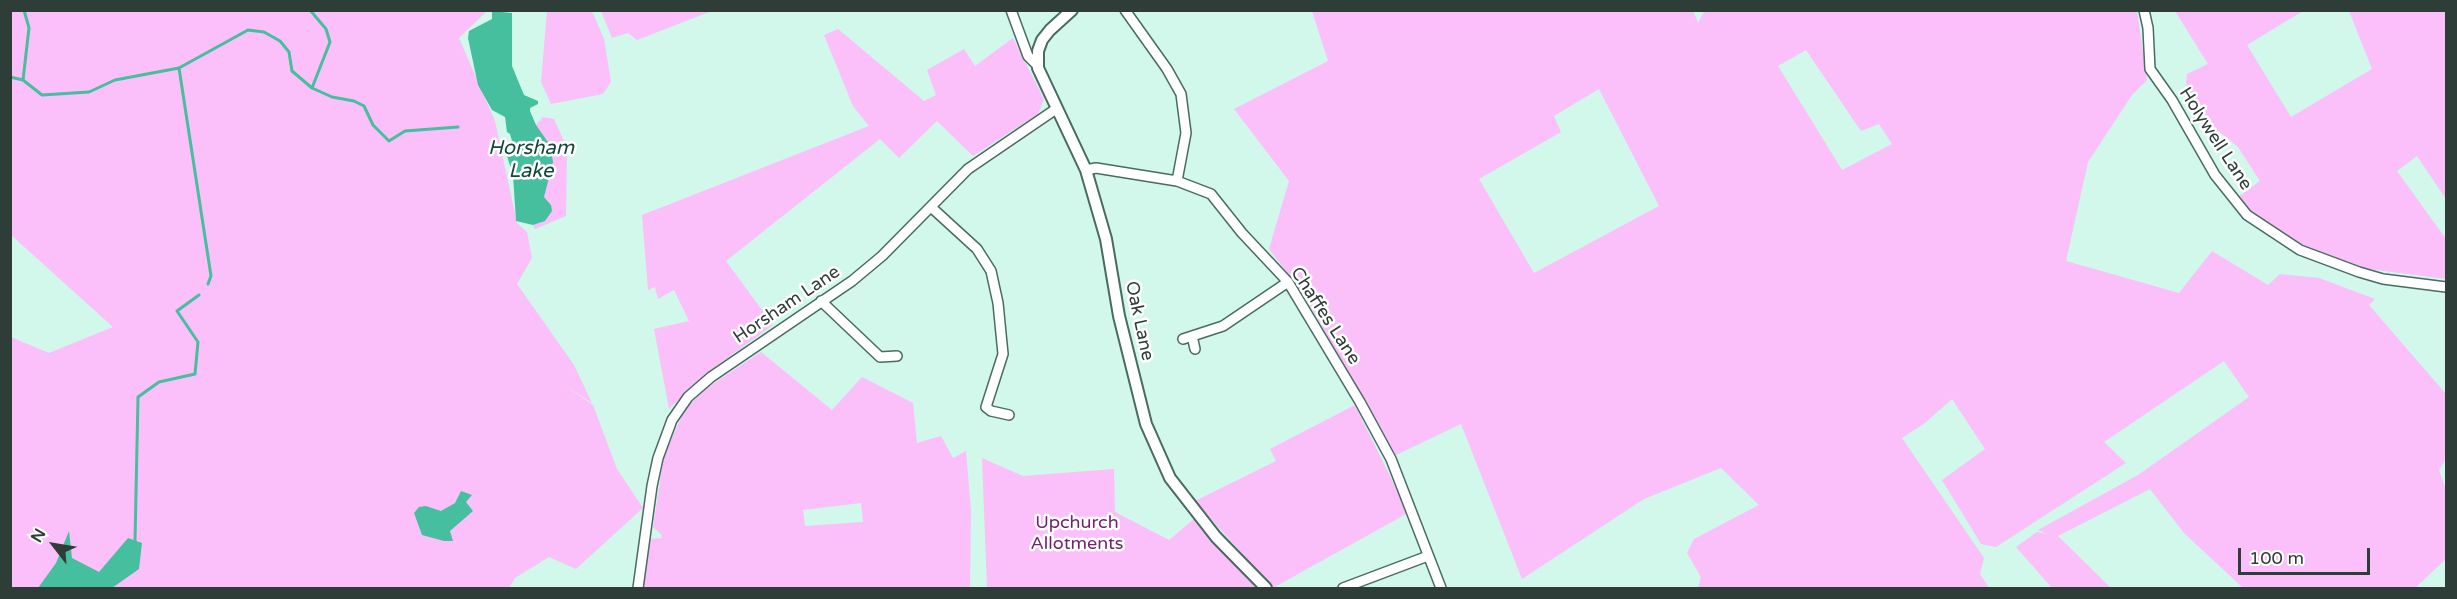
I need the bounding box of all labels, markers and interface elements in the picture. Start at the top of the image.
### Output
street label: Holywell Lane [2174,84,2256,194]
water label: Horsham Lake [488,137,574,184]
street label: Horsham Lane [730,261,844,349]
street label: Chaffes Lane [1285,263,1365,369]
street label: Oak Lane [1120,279,1158,363]
park label: Upchurch Allotments [1030,512,1124,554]
north arrow [24,515,84,575]
text: N [27,525,50,546]
scale bar [2241,536,2373,574]
text: 100 m [2249,547,2304,569]

